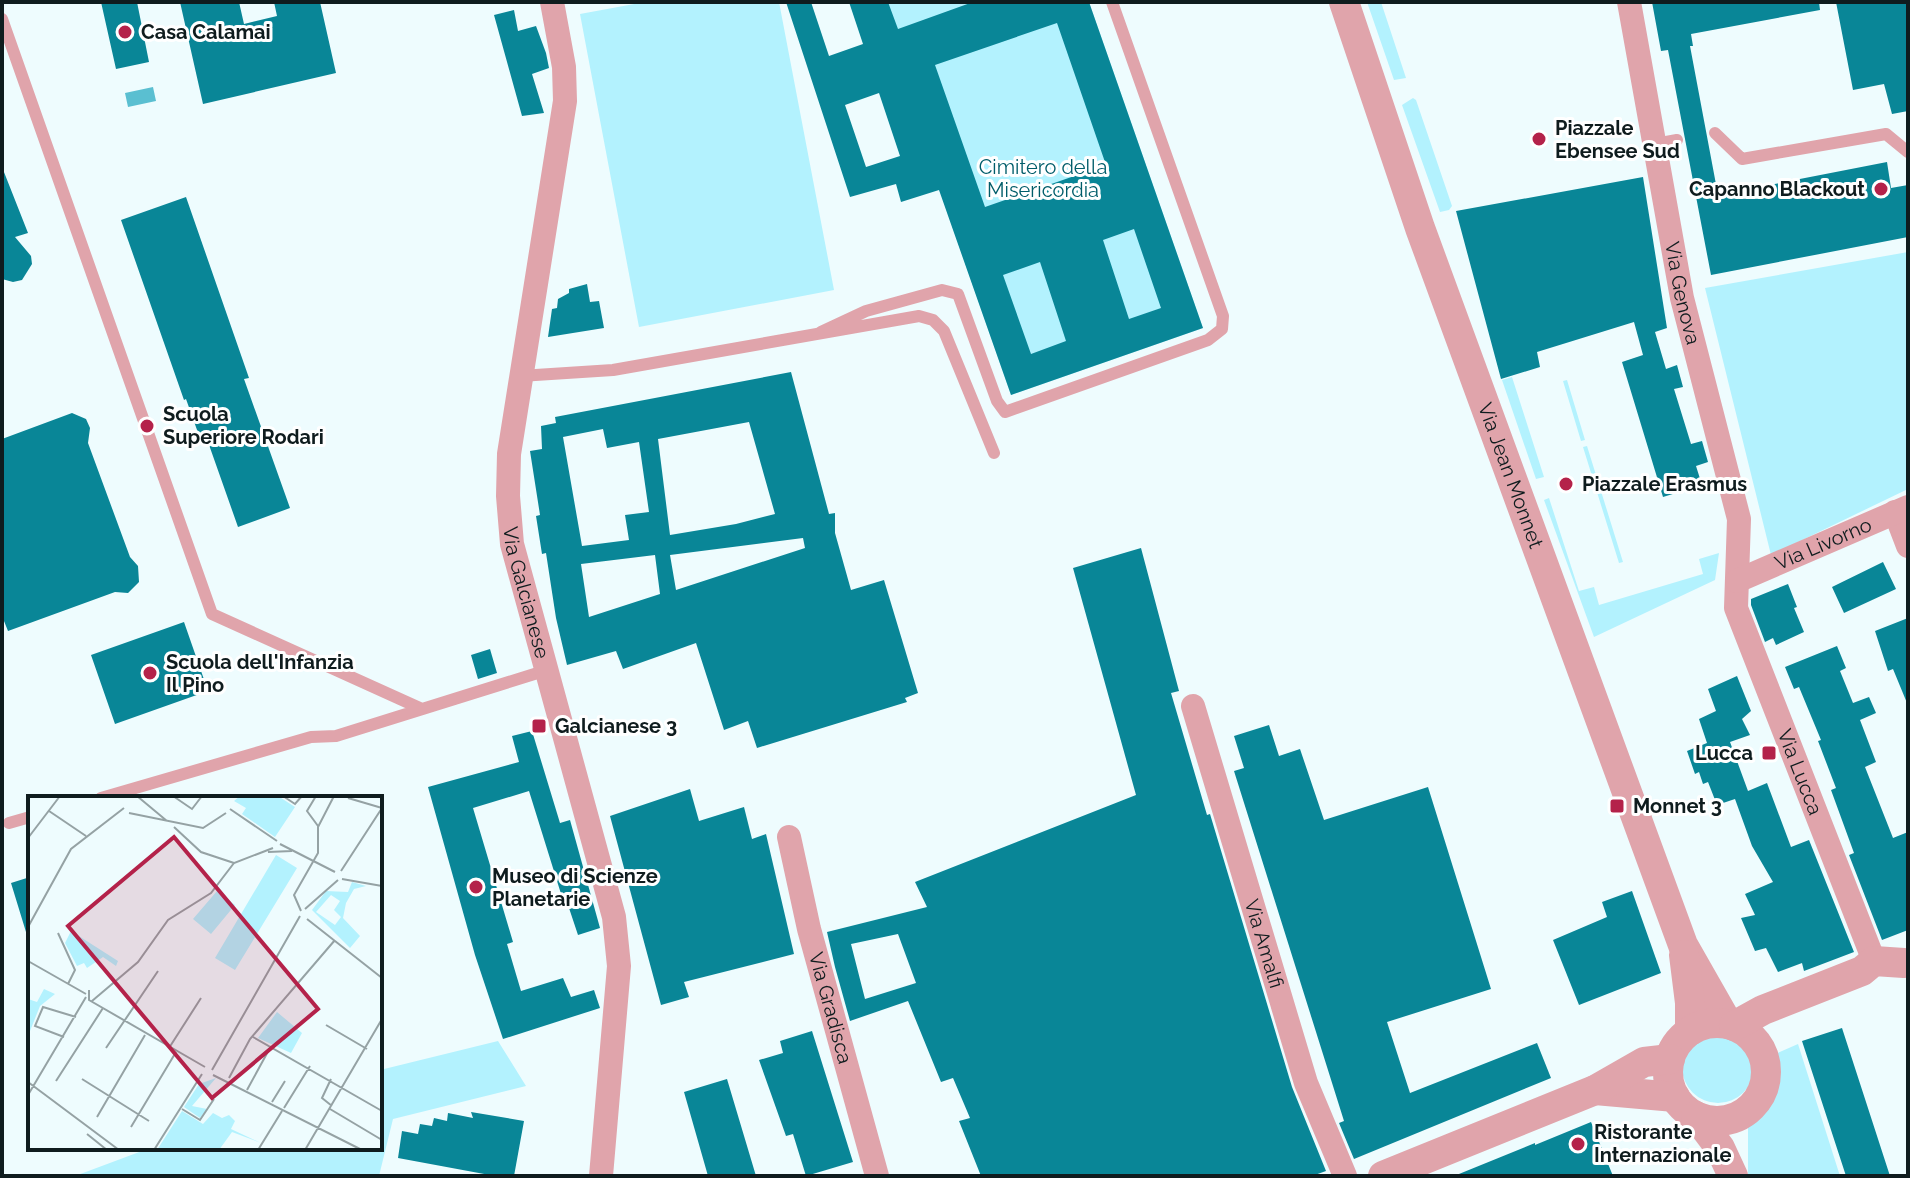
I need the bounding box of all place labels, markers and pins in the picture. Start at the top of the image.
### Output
place label: Casa Calamai [141,20,271,44]
marker: Casa Calamai [116,23,134,41]
place label: Piazzale Ebensee Sud [1555,116,1680,163]
marker: Piazzale Ebensee Sud [1530,130,1548,148]
place label: Capanno Blackout [1689,177,1865,201]
marker: Capanno Blackout [1872,180,1890,198]
place label: Scuola Superiore Rodari [163,402,324,449]
marker: Scuola Superiore Rodari [138,417,156,435]
place label: Piazzale Erasmus [1582,472,1747,496]
marker: Piazzale Erasmus [1557,475,1575,493]
place label: Scuola dell'Infanzia Il Pino [166,650,354,697]
marker: Scuola dell'Infanzia Il Pino [141,664,159,682]
place label: Galcianese 3 [555,714,677,738]
marker: Galcianese 3 [530,717,548,735]
place label: Lucca [1695,741,1753,765]
marker: Lucca [1760,744,1778,762]
place label: Monnet 3 [1633,794,1722,818]
marker: Monnet 3 [1608,797,1626,815]
place label: Museo di Scienze Planetarie [492,864,658,911]
marker: Museo di Scienze Planetarie [467,878,485,896]
place label: Ristorante Internazionale [1594,1120,1732,1167]
marker: Ristorante Internazionale [1569,1135,1587,1153]

